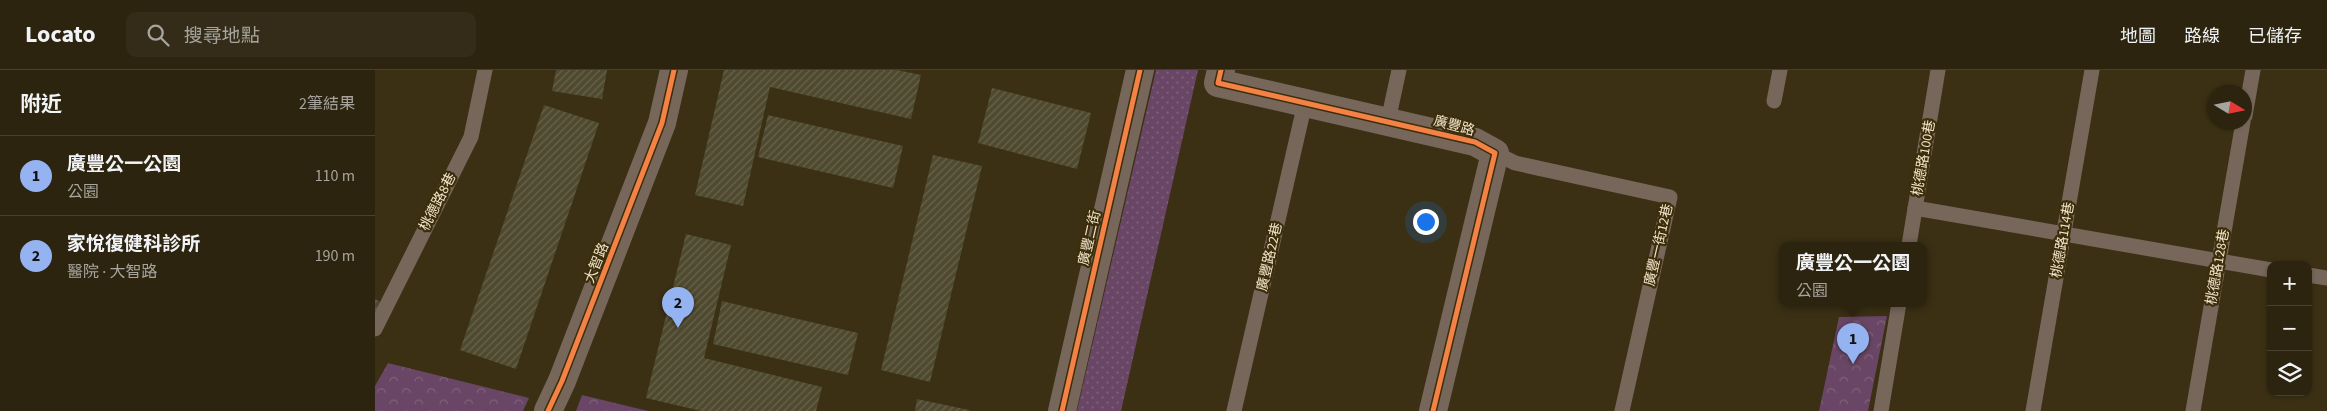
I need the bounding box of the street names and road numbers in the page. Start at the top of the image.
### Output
street label: 廣豐路 [1431,111,1477,141]
street label: 桃德路100巷 [1907,118,1941,198]
street label: 桃德路8巷 [415,169,461,235]
street label: 桃德路114巷 [2046,200,2080,280]
street label: 廣豐一街12巷 [1640,202,1678,288]
street label: 廣豐二街 [1074,208,1106,268]
street label: 廣豐路22巷 [1252,221,1288,293]
street label: 桃德路128巷 [2201,227,2235,307]
street label: 大智路 [580,240,614,286]

